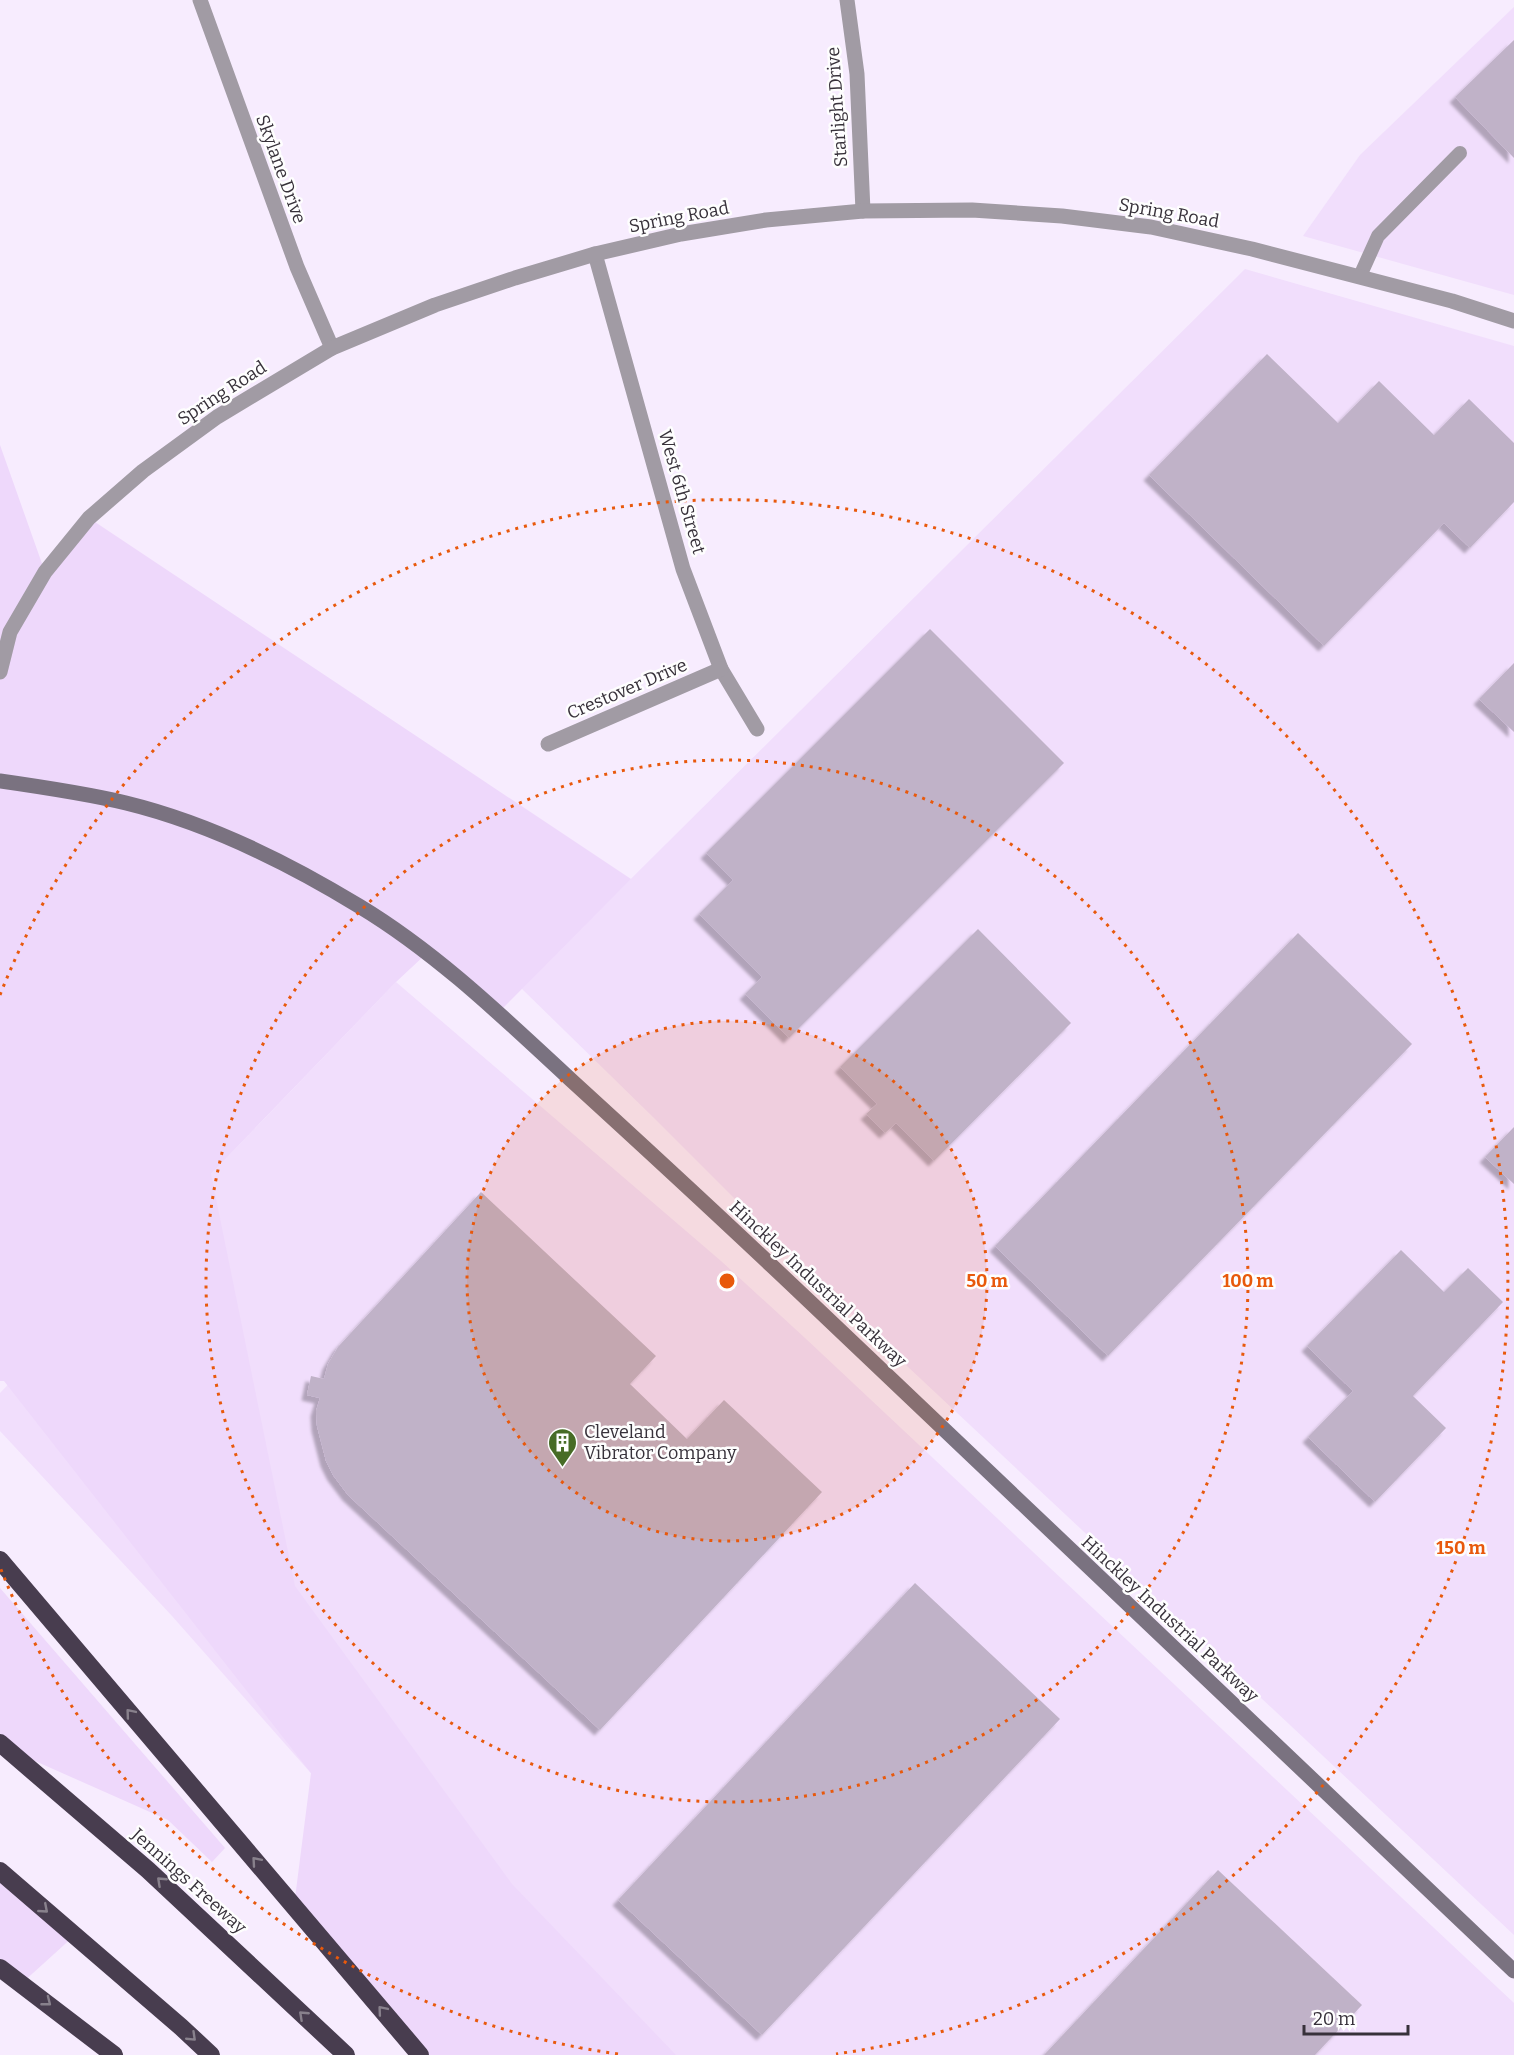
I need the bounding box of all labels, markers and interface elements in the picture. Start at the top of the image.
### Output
street label: Starlight Drive [822,46,852,168]
street label: Skylane Drive [251,112,311,226]
street label: Spring Road [1117,193,1221,233]
street label: Spring Road [627,196,731,237]
street label: Spring Road [173,356,271,430]
street label: West 6th Street [654,427,710,557]
street label: Crestover Drive [564,654,690,724]
street label: Hinckley Industrial Parkway [725,1196,912,1372]
text: 50 m [966,1270,1008,1292]
text: 100 m [1222,1270,1274,1292]
centre of rings [717,1271,737,1291]
place label: Cleveland Vibrator Company [584,1421,737,1464]
building icon: Cleveland Vibrator Company [547,1426,579,1468]
street label: Hinckley Industrial Parkway [1077,1531,1264,1707]
text: 150 m [1436,1537,1486,1559]
one-way arrow [126,1709,137,1720]
street label: Jennings Freeway [126,1823,251,1939]
one-way arrow [253,1857,264,1868]
one-way arrow [157,1878,168,1889]
one-way arrow [37,1902,48,1913]
one-way arrow [40,1995,51,2006]
scale bar [1304,1998,1408,2036]
one-way arrow [378,2006,389,2017]
text: 20 m [1313,2008,1355,2030]
one-way arrow [299,2011,310,2022]
one-way arrow [184,2029,195,2040]

